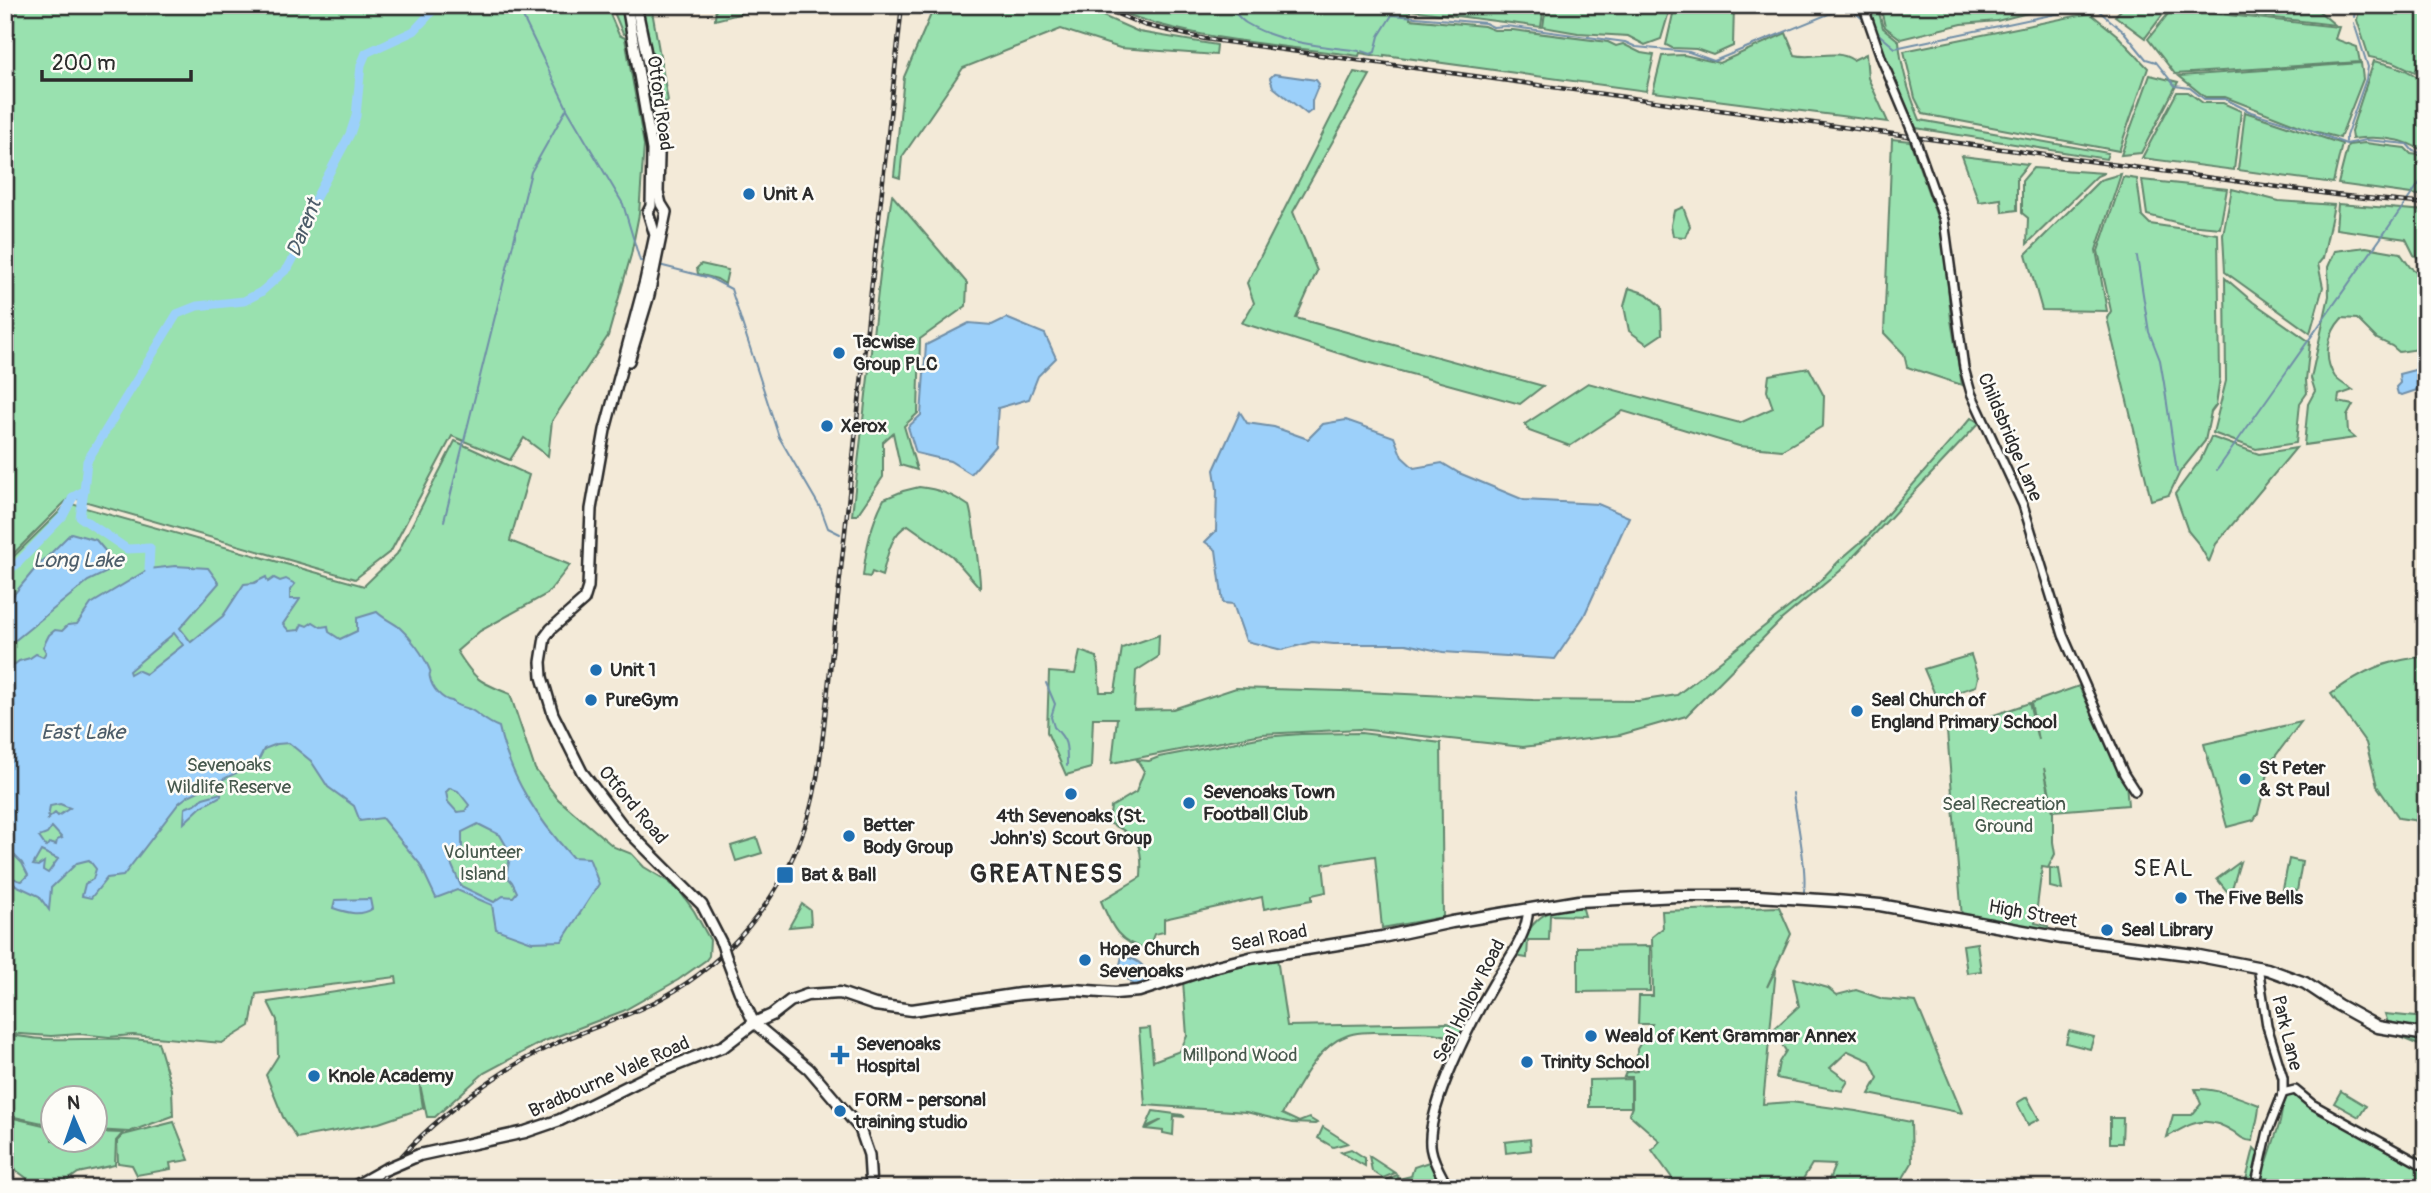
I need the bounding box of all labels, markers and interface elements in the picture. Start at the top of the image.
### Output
scale bar [42,38,191,82]
text: 200 m [52,50,116,77]
street label: Otford Road [641,54,679,152]
place label: Unit A [763,182,814,206]
marker: Unit A [741,186,757,202]
water label: Darent [280,193,329,261]
place label: Tacwise Group PLC [852,330,938,376]
marker: Tacwise Group PLC [831,345,847,361]
street label: Childsbridge Lane [1972,369,2048,505]
place label: Xerox [841,414,887,438]
marker: Xerox [819,418,835,434]
water label: Long Lake [33,547,126,574]
place label: Unit 1 [610,658,656,682]
marker: Unit 1 [588,662,604,678]
place label: PureGym [605,688,679,712]
place label: Seal Church of England Primary School [1871,688,2057,734]
marker: PureGym [583,692,599,708]
marker: Seal Church of England Primary School [1849,703,1865,719]
water label: East Lake [41,719,128,746]
park label: Sevenoaks Wildlife Reserve [167,753,292,799]
place label: St Peter & St Paul [2259,756,2330,802]
street label: Otford Road [593,761,673,849]
marker: St Peter & St Paul [2237,771,2253,787]
place label: Sevenoaks Town Football Club [1203,780,1335,826]
marker: 4th Sevenoaks (St. John's) Scout Group [1063,786,1079,802]
park label: Seal Recreation Ground [1942,792,2066,838]
marker: Sevenoaks Town Football Club [1181,795,1197,811]
place label: 4th Sevenoaks (St. John's) Scout Group [990,804,1152,850]
place label: Better Body Group [863,813,953,859]
marker: Better Body Group [841,828,857,844]
park label: Volunteer Island [443,840,523,886]
district label: SEAL [2133,854,2195,883]
district label: GREATNESS [970,858,1124,890]
place label: Bat & Ball [801,863,876,887]
marker: Bat & Ball [775,865,795,885]
place label: The Five Bells [2194,886,2304,910]
marker: The Five Bells [2173,890,2189,906]
street label: High Street [1987,894,2080,934]
place label: Seal Library [2121,918,2214,942]
street label: Seal Road [1229,919,1309,957]
marker: Seal Library [2099,922,2115,938]
street label: Seal Hollow Road [1428,935,1510,1067]
place label: Hope Church Sevenoaks [1099,937,1200,983]
marker: Hope Church Sevenoaks [1077,952,1093,968]
street label: Park Lane [2266,993,2308,1074]
place label: Weald of Kent Grammar Annex [1605,1024,1857,1048]
marker: Weald of Kent Grammar Annex [1583,1028,1599,1044]
street label: Bradbourne Vale Road [525,1031,693,1123]
place label: Sevenoaks Hospital [856,1032,941,1078]
park label: Millpond Wood [1182,1043,1298,1067]
marker: Sevenoaks Hospital [830,1045,850,1065]
place label: Trinity School [1540,1050,1650,1074]
marker: Trinity School [1519,1054,1535,1070]
place label: Knole Academy [328,1064,454,1088]
marker: Knole Academy [306,1068,322,1084]
north arrow [38,1084,108,1154]
place label: FORM - personal training studio [853,1088,986,1134]
text: N [67,1091,80,1115]
marker: FORM - personal training studio [832,1103,848,1119]

